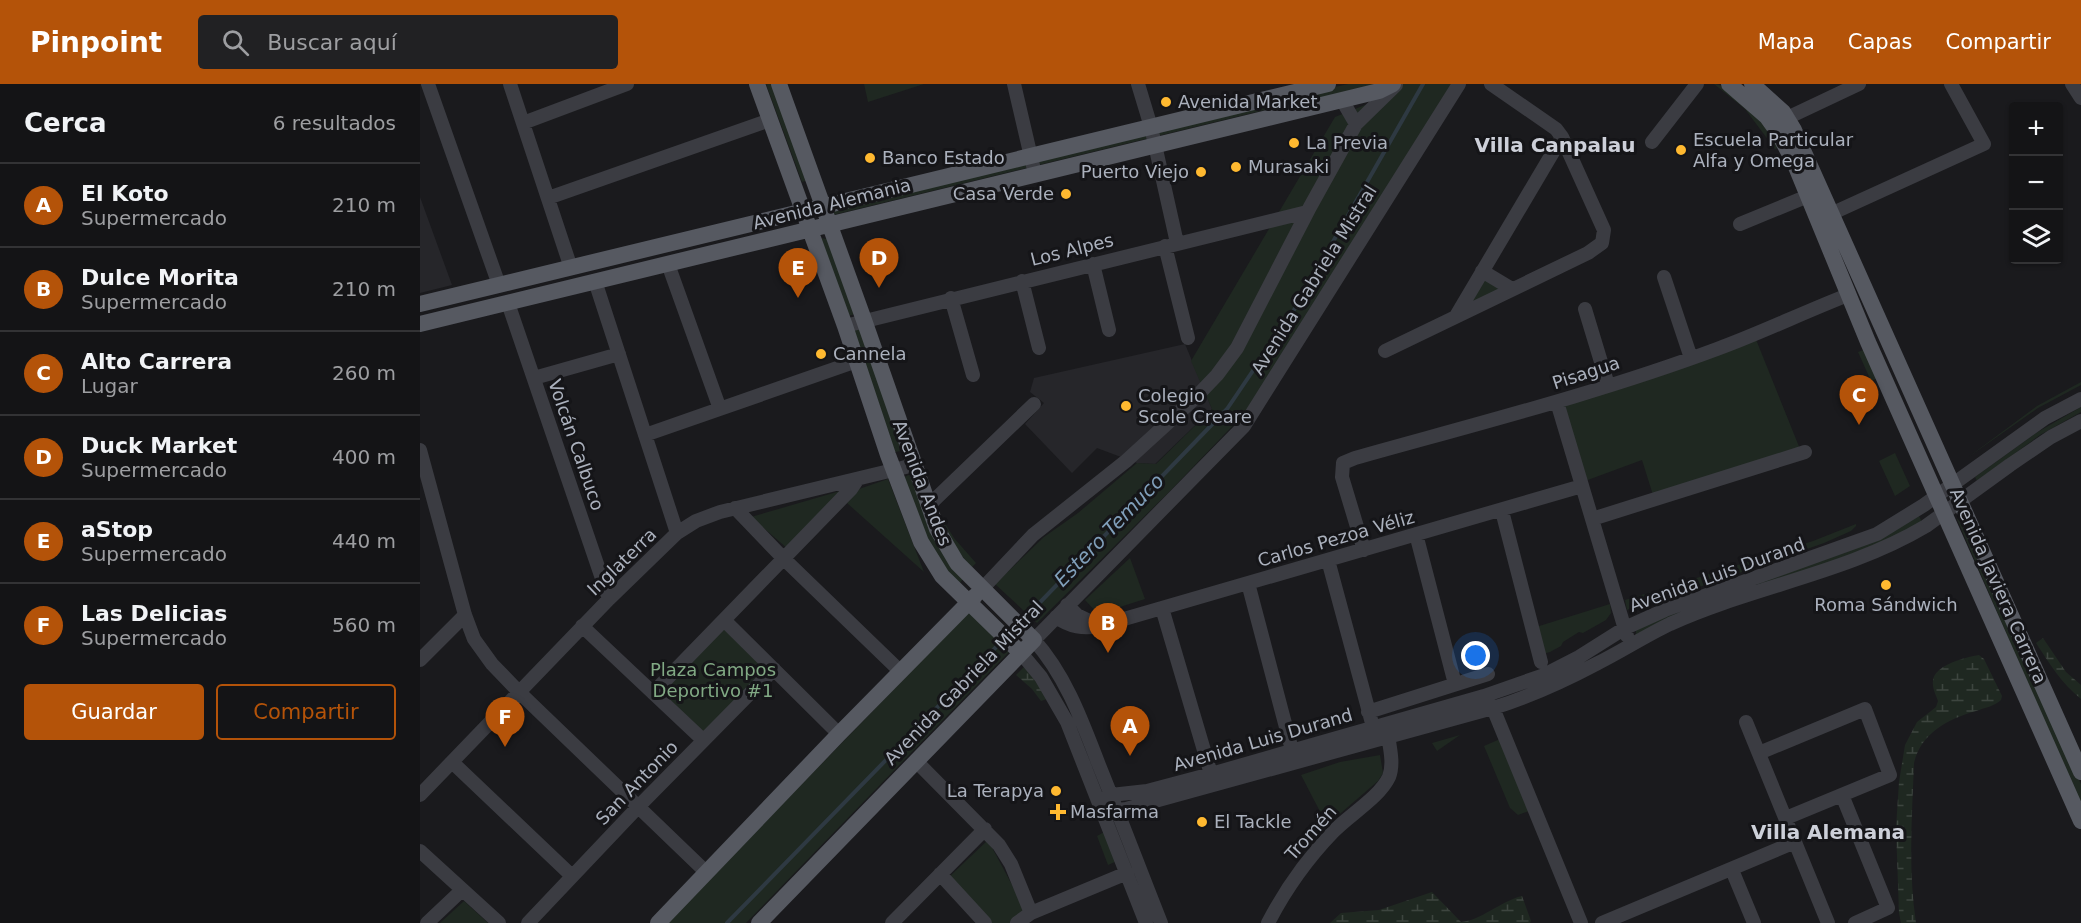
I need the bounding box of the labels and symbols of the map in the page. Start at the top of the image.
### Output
place label: Avenida Market [1178,91,1317,112]
marker: Avenida Market [1159,95,1173,109]
place label: Escuela Particular Alfa y Omega [1693,129,1854,171]
place label: La Previa [1306,132,1388,153]
district label: Villa Canpalau [1475,133,1635,157]
marker: La Previa [1287,136,1301,150]
marker: Escuela Particular Alfa y Omega [1674,143,1688,157]
place label: Banco Estado [882,147,1005,168]
marker: Banco Estado [863,151,877,165]
place label: Murasaki [1248,156,1329,177]
marker: Murasaki [1229,160,1243,174]
place label: Puerto Viejo [1081,161,1189,182]
marker: Puerto Viejo [1194,165,1208,179]
street label: Avenida Alemania [751,174,913,233]
street label: Avenida Gabriela Mistral [1246,181,1381,378]
place label: Casa Verde [953,183,1054,204]
marker: Casa Verde [1059,187,1073,201]
street label: Los Alpes [1028,229,1116,270]
pin: D [860,238,898,288]
pin: E [778,248,818,298]
place label: Cannela [833,343,907,364]
marker: Cannela [814,347,828,361]
street label: Pisagua [1549,352,1622,393]
street label: Volcán Calbuco [544,376,609,513]
pin: C [1840,376,1878,425]
place label: Colegio Scole Creare [1138,385,1252,427]
marker: Colegio Scole Creare [1119,399,1133,413]
street label: Avenida Andes [889,417,956,549]
water label: Estero Temuco [1049,469,1169,591]
street label: Avenida Javiera Carrera [1946,485,2051,687]
street label: Carlos Pezoa Véliz [1255,506,1417,571]
street label: Inglaterra [583,524,661,600]
street label: Avenida Luis Durand [1626,533,1807,616]
marker: Roma Sándwich [1879,578,1893,592]
place label: Roma Sándwich [1814,594,1958,615]
street label: Avenida Gabriela Mistral [880,596,1047,769]
pin: B [1088,604,1128,653]
your location [1461,641,1490,670]
park label: Plaza Campos Deportivo #1 [650,659,776,701]
pin: F [486,698,524,747]
street label: Avenida Luis Durand [1171,704,1355,775]
pin: A [1110,706,1150,756]
street label: San Antonio [591,736,682,829]
place label: La Terapya [947,780,1044,801]
marker: La Terapya [1049,784,1063,798]
place label: Masfarma [1070,801,1159,822]
street label: Tromén [1280,801,1341,865]
marker: Masfarma [1051,805,1065,819]
place label: El Tackle [1214,811,1292,832]
marker: El Tackle [1195,815,1209,829]
district label: Villa Alemana [1751,820,1905,844]

